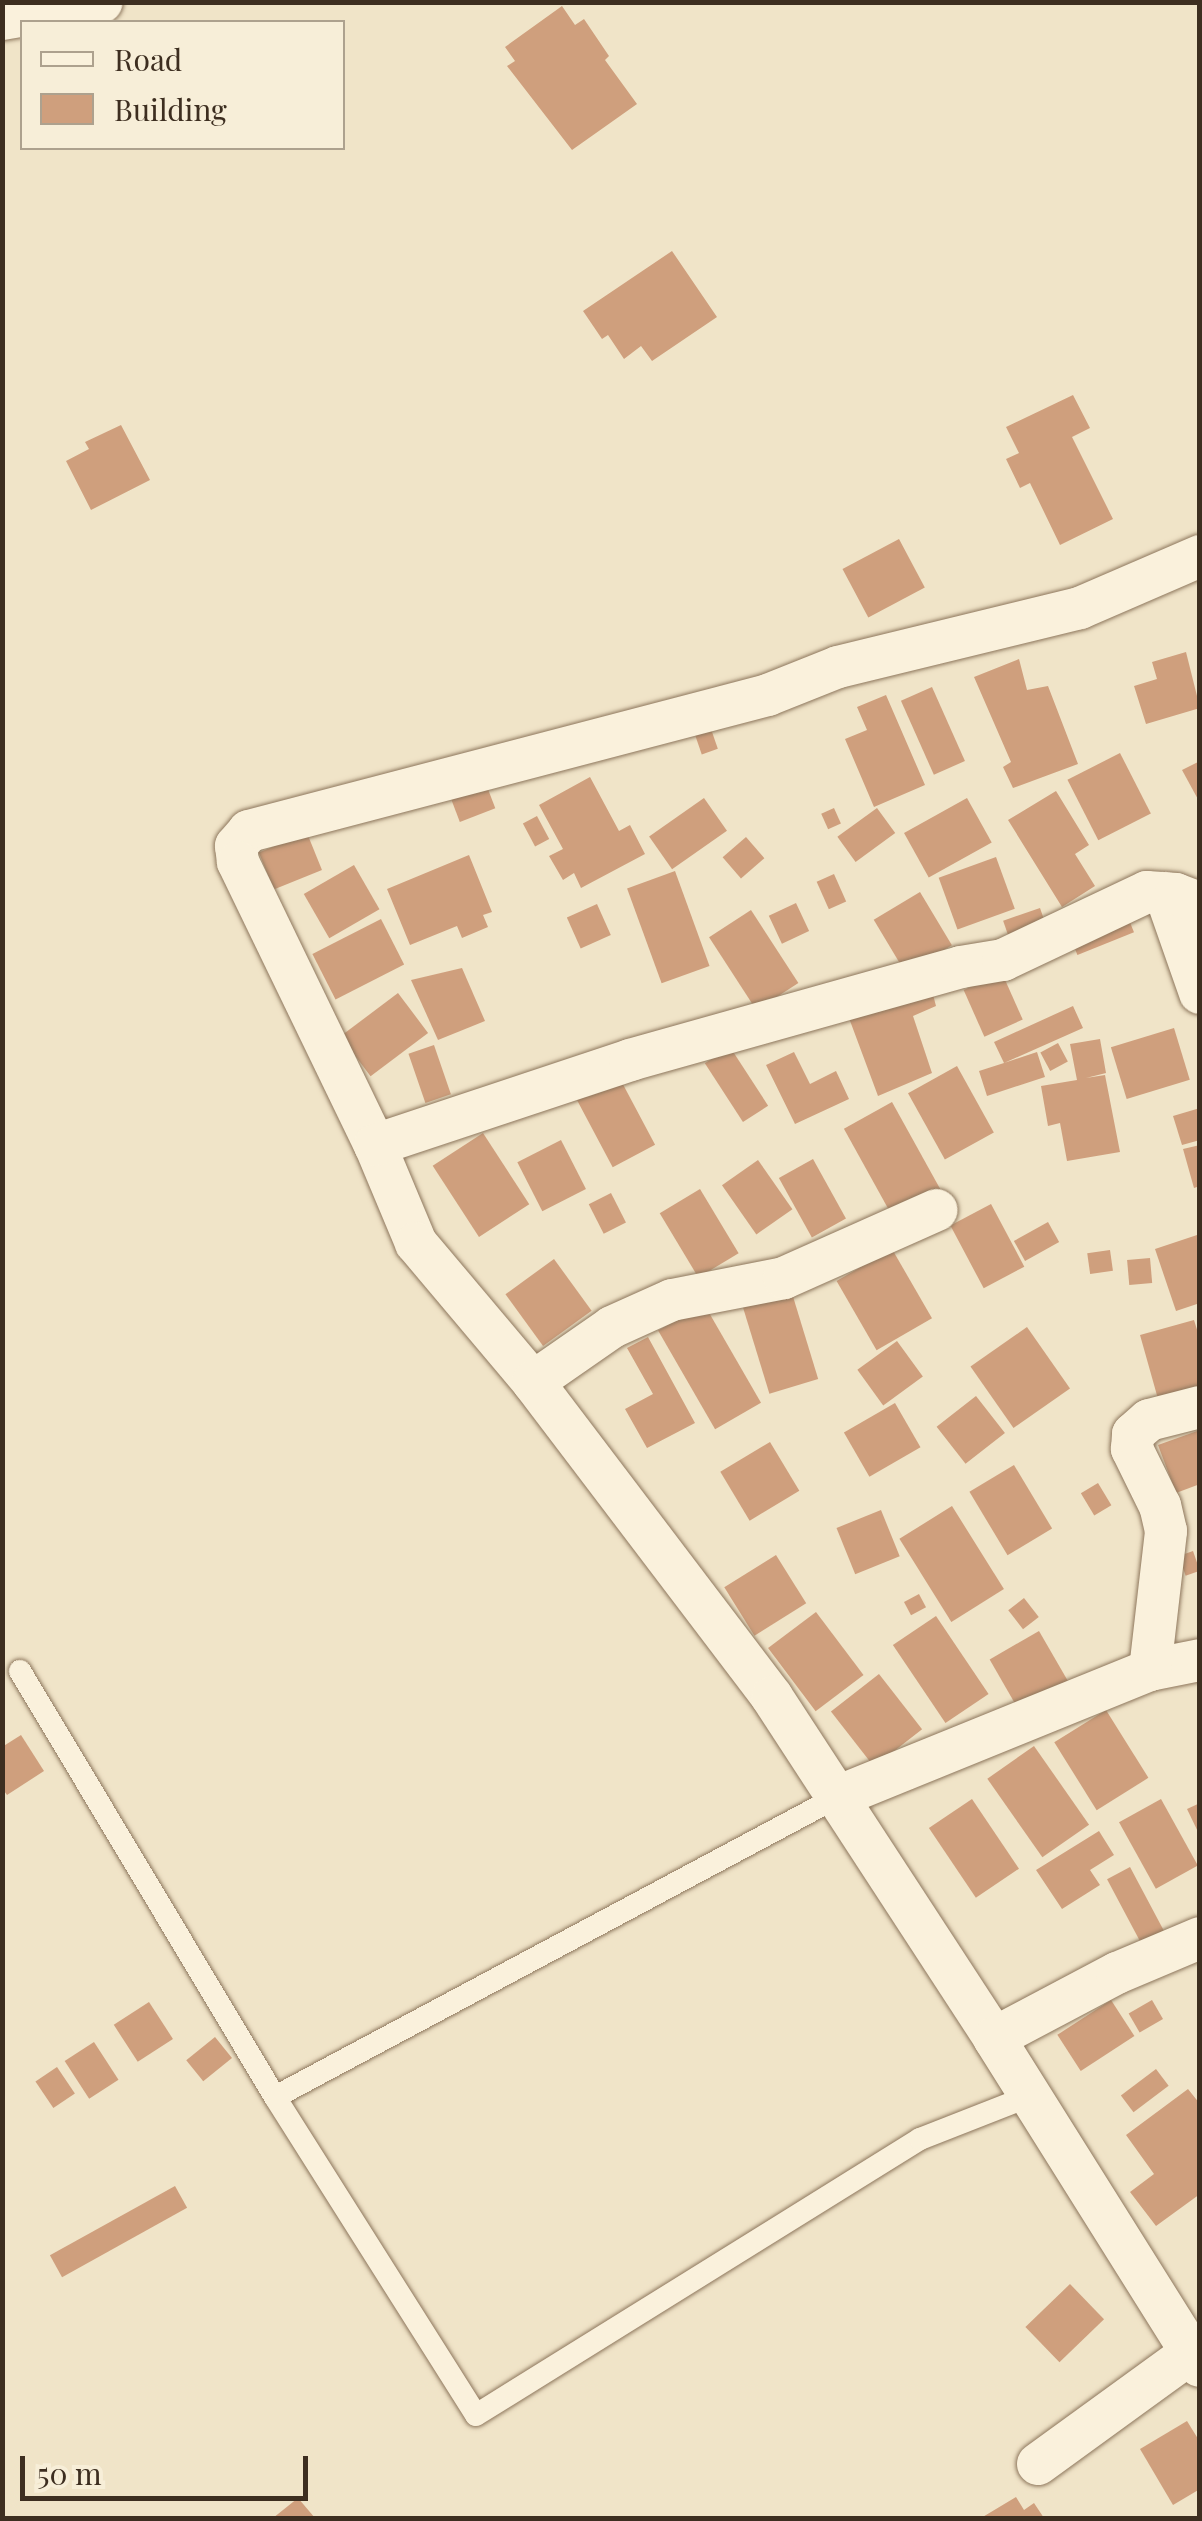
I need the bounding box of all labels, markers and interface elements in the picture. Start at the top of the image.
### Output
legend [20,20,345,150]
text: Road [114,39,182,79]
text: Building [114,89,227,129]
scale bar [25,2436,312,2498]
text: 50 m [37,2453,102,2493]

